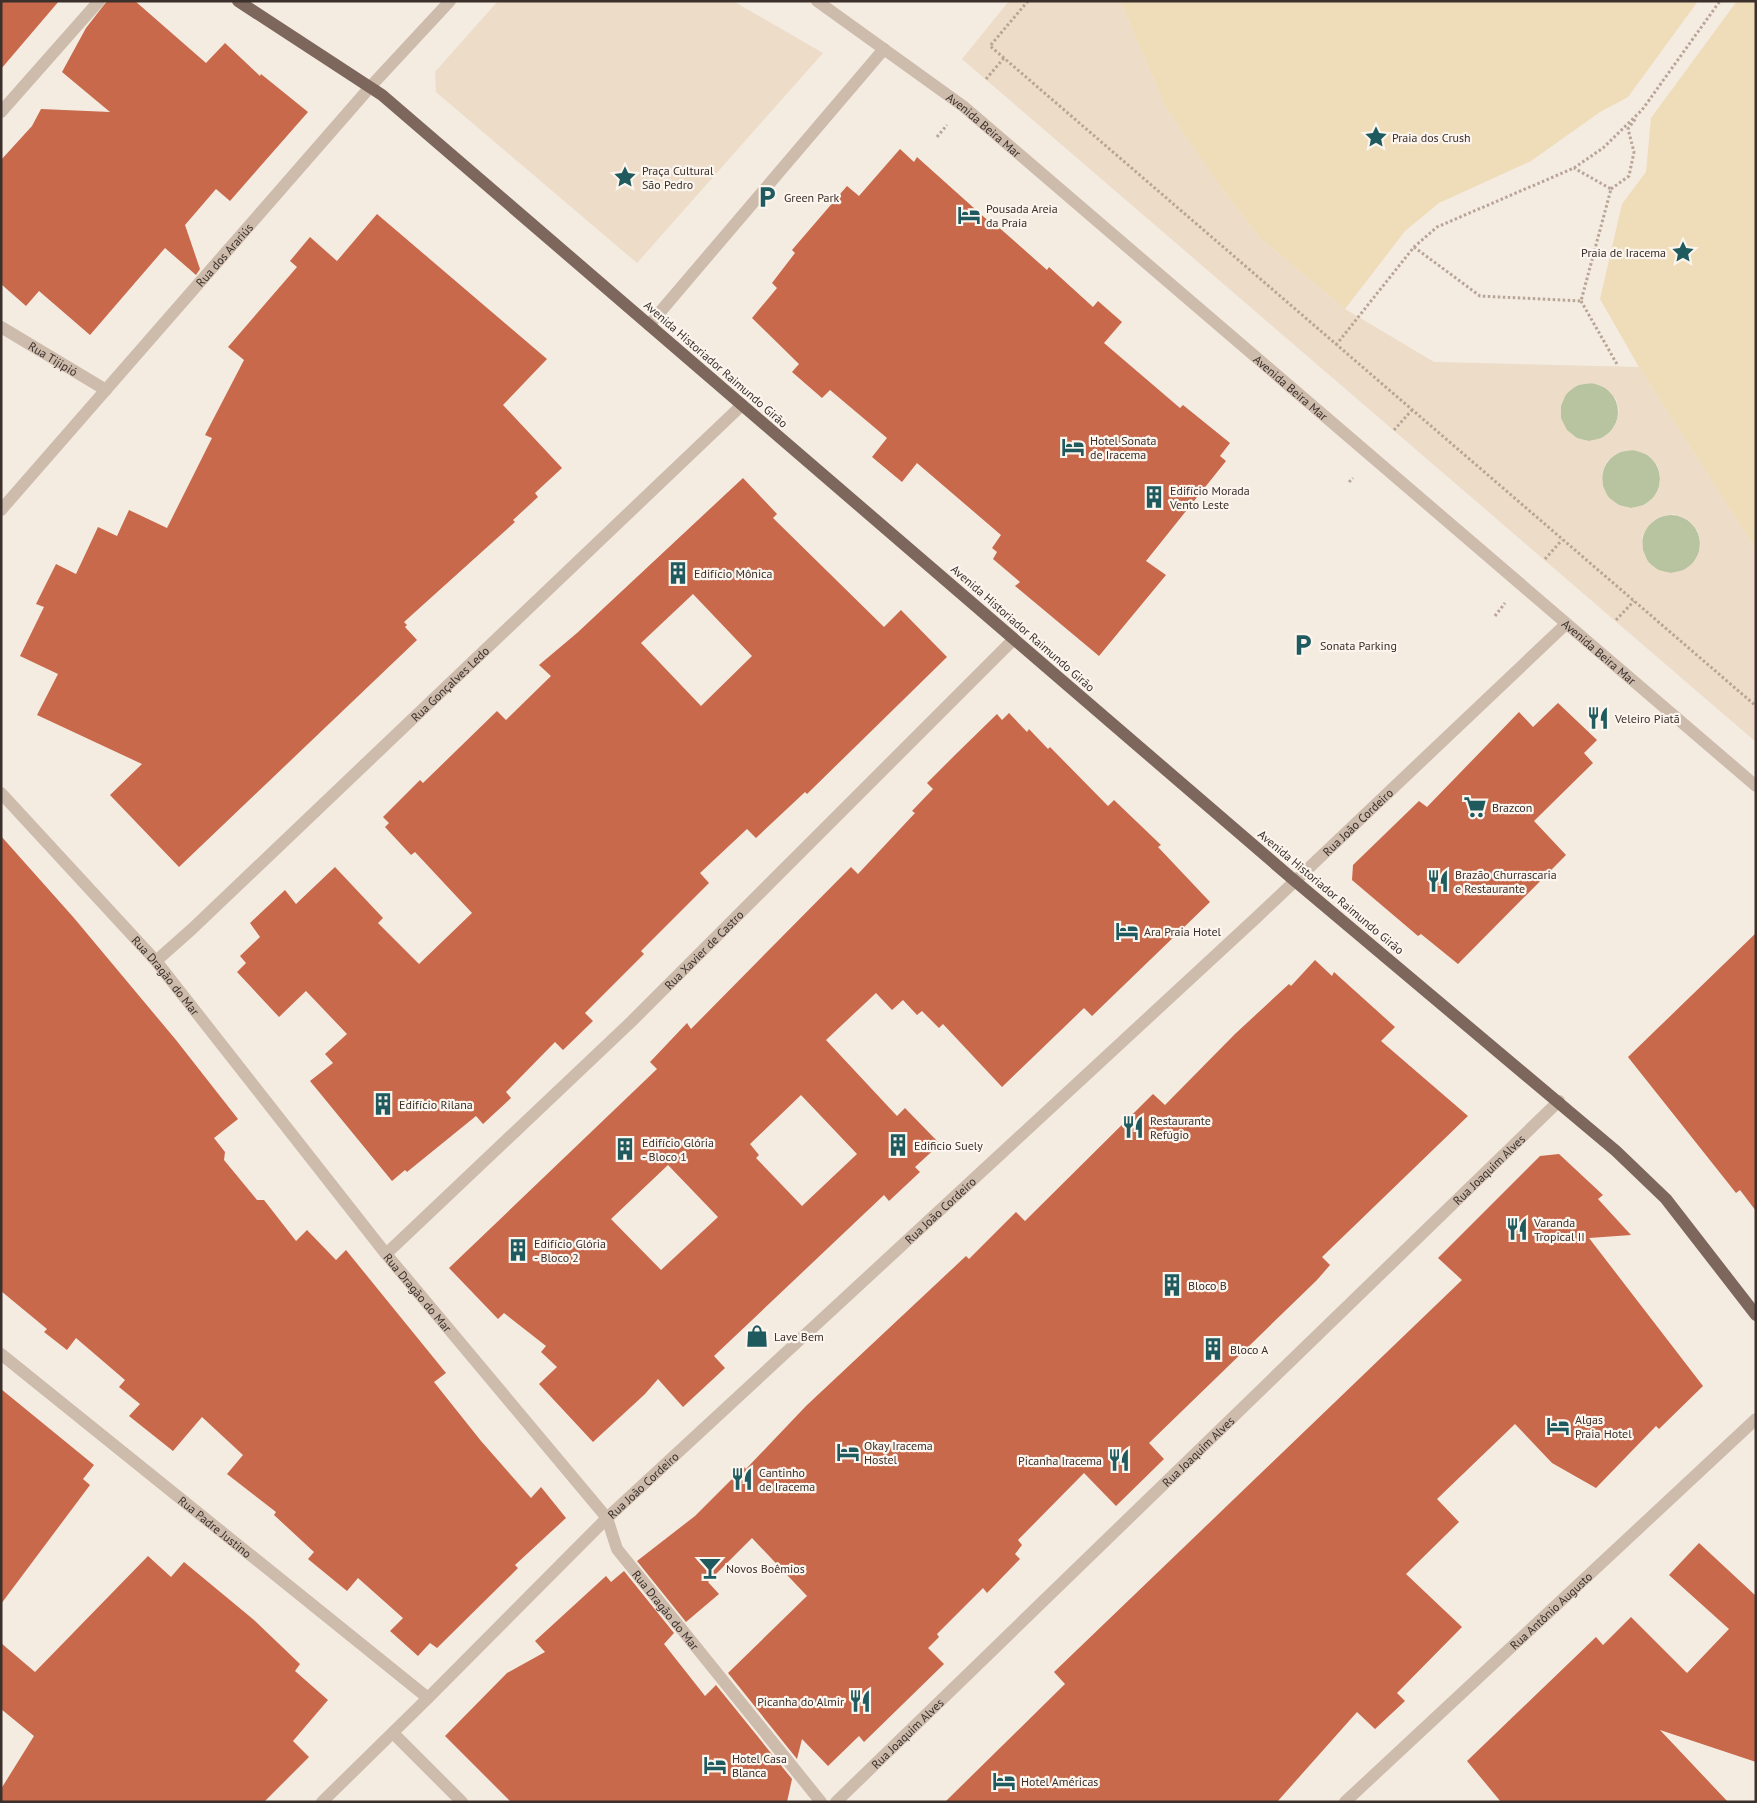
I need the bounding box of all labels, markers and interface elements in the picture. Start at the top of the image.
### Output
street label: Avenida Beira Mar [944,89,1025,160]
place icon: Praia dos Crush [1363,124,1389,150]
place label: Praia dos Crush [1392,130,1471,145]
place label: Praça Cultural São Pedro [642,163,714,192]
place icon: Praça Cultural São Pedro [612,164,638,190]
parking icon: Green Park [754,184,780,210]
place label: Green Park [784,190,840,205]
place label: Pousada Areia da Praia [986,201,1058,230]
hotel icon: Pousada Areia da Praia [956,202,982,228]
street label: Rua dos Arariús [192,220,256,289]
place icon: Praia de Iracema [1670,239,1696,265]
place label: Praia de Iracema [1581,245,1666,260]
street label: Avenida Historiador Raimundo Girão [641,297,791,431]
street label: Rua Tijipió [26,338,81,379]
street label: Avenida Beira Mar [1251,351,1331,423]
place label: Hotel Sonata de Iracema [1090,433,1157,462]
hotel icon: Hotel Sonata de Iracema [1060,434,1086,460]
place label: Edifício Morada Vento Leste [1169,483,1250,512]
building icon: Edifício Morada Vento Leste [1141,484,1167,510]
building icon: Edifício Mônica [665,560,691,586]
street label: Avenida Historiador Raimundo Girão [948,561,1098,695]
place label: Edifício Mônica [694,566,773,581]
street label: Avenida Beira Mar [1559,616,1639,688]
parking icon: Sonata Parking [1290,632,1316,658]
place label: Sonata Parking [1320,638,1397,653]
street label: Rua Gonçalves Ledo [407,643,492,724]
restaurant icon: Veleiro Piatã [1585,705,1611,731]
place label: Veleiro Piatã [1614,711,1680,726]
street label: Rua João Cordeiro [1319,785,1396,859]
supermarket icon: Brazcon [1462,794,1488,820]
place label: Brazcon [1492,800,1532,815]
street label: Avenida Historiador Raimundo Girão [1255,826,1407,958]
place label: Brazão Churrascaria e Restaurante [1455,867,1557,896]
restaurant icon: Brazão Churrascaria e Restaurante [1425,868,1451,894]
street label: Rua Xavier de Castro [661,907,746,992]
hotel icon: Ara Praia Hotel [1114,918,1140,944]
place label: Ara Praia Hotel [1144,924,1221,939]
street label: Rua Dragão do Mar [129,933,203,1018]
building icon: Edifício Rilana [370,1091,396,1117]
place label: Edifício Rilana [399,1097,473,1112]
place label: Restaurante Refúgio [1150,1113,1211,1142]
restaurant icon: Restaurante Refúgio [1120,1114,1146,1140]
street label: Rua Joaquim Alves [1449,1131,1528,1208]
building icon: Edificio Suely [885,1132,911,1158]
place label: Edifício Glória - Bloco 1 [642,1135,714,1164]
building icon: Edifício Glória - Bloco 1 [612,1136,638,1162]
place label: Edificio Suely [914,1138,983,1153]
street label: Rua João Cordeiro [901,1173,979,1247]
place label: Varanda Tropical II [1533,1215,1585,1244]
restaurant icon: Varanda Tropical II [1504,1216,1530,1242]
place label: Edifício Glória - Bloco 2 [534,1236,606,1265]
building icon: Edifício Glória - Bloco 2 [505,1237,531,1263]
street label: Rua Dragão do Mar [381,1250,455,1335]
building icon: Bloco B [1159,1272,1185,1298]
place label: Bloco B [1188,1278,1227,1293]
shop icon: Lave Bem [744,1323,770,1349]
place label: Lave Bem [774,1329,824,1344]
building icon: Bloco A [1200,1336,1226,1362]
place label: Bloco A [1230,1342,1268,1357]
place label: Algas Praia Hotel [1575,1412,1632,1441]
street label: Rua Joaquim Alves [1159,1413,1237,1489]
hotel icon: Algas Praia Hotel [1545,1413,1571,1439]
place label: Okay Iracema Hostel [864,1438,933,1467]
hotel icon: Okay Iracema Hostel [835,1439,861,1465]
restaurant icon: Picanha Iracema [1106,1447,1132,1473]
street label: Rua João Cordeiro [604,1448,681,1522]
place label: Picanha Iracema [1018,1453,1102,1468]
place label: Cantinho de Iracema [759,1465,815,1494]
restaurant icon: Cantinho de Iracema [729,1466,755,1492]
street label: Rua Padre Justino [175,1492,255,1561]
bar icon: Novos Boêmios [697,1555,723,1581]
place label: Novos Boêmios [726,1561,805,1576]
street label: Rua Dragão do Mar [629,1567,703,1653]
street label: Rua Antônio Augusto [1506,1568,1595,1652]
restaurant icon: Picanha do Almir [847,1688,873,1714]
place label: Picanha do Almir [757,1694,844,1709]
street label: Rua Joaquim Alves [868,1695,946,1771]
place label: Hotel Casa Blanca [732,1751,787,1780]
hotel icon: Hotel Casa Blanca [702,1752,728,1778]
hotel icon: Hotel Américas [991,1768,1017,1794]
place label: Hotel Américas [1021,1774,1098,1789]

